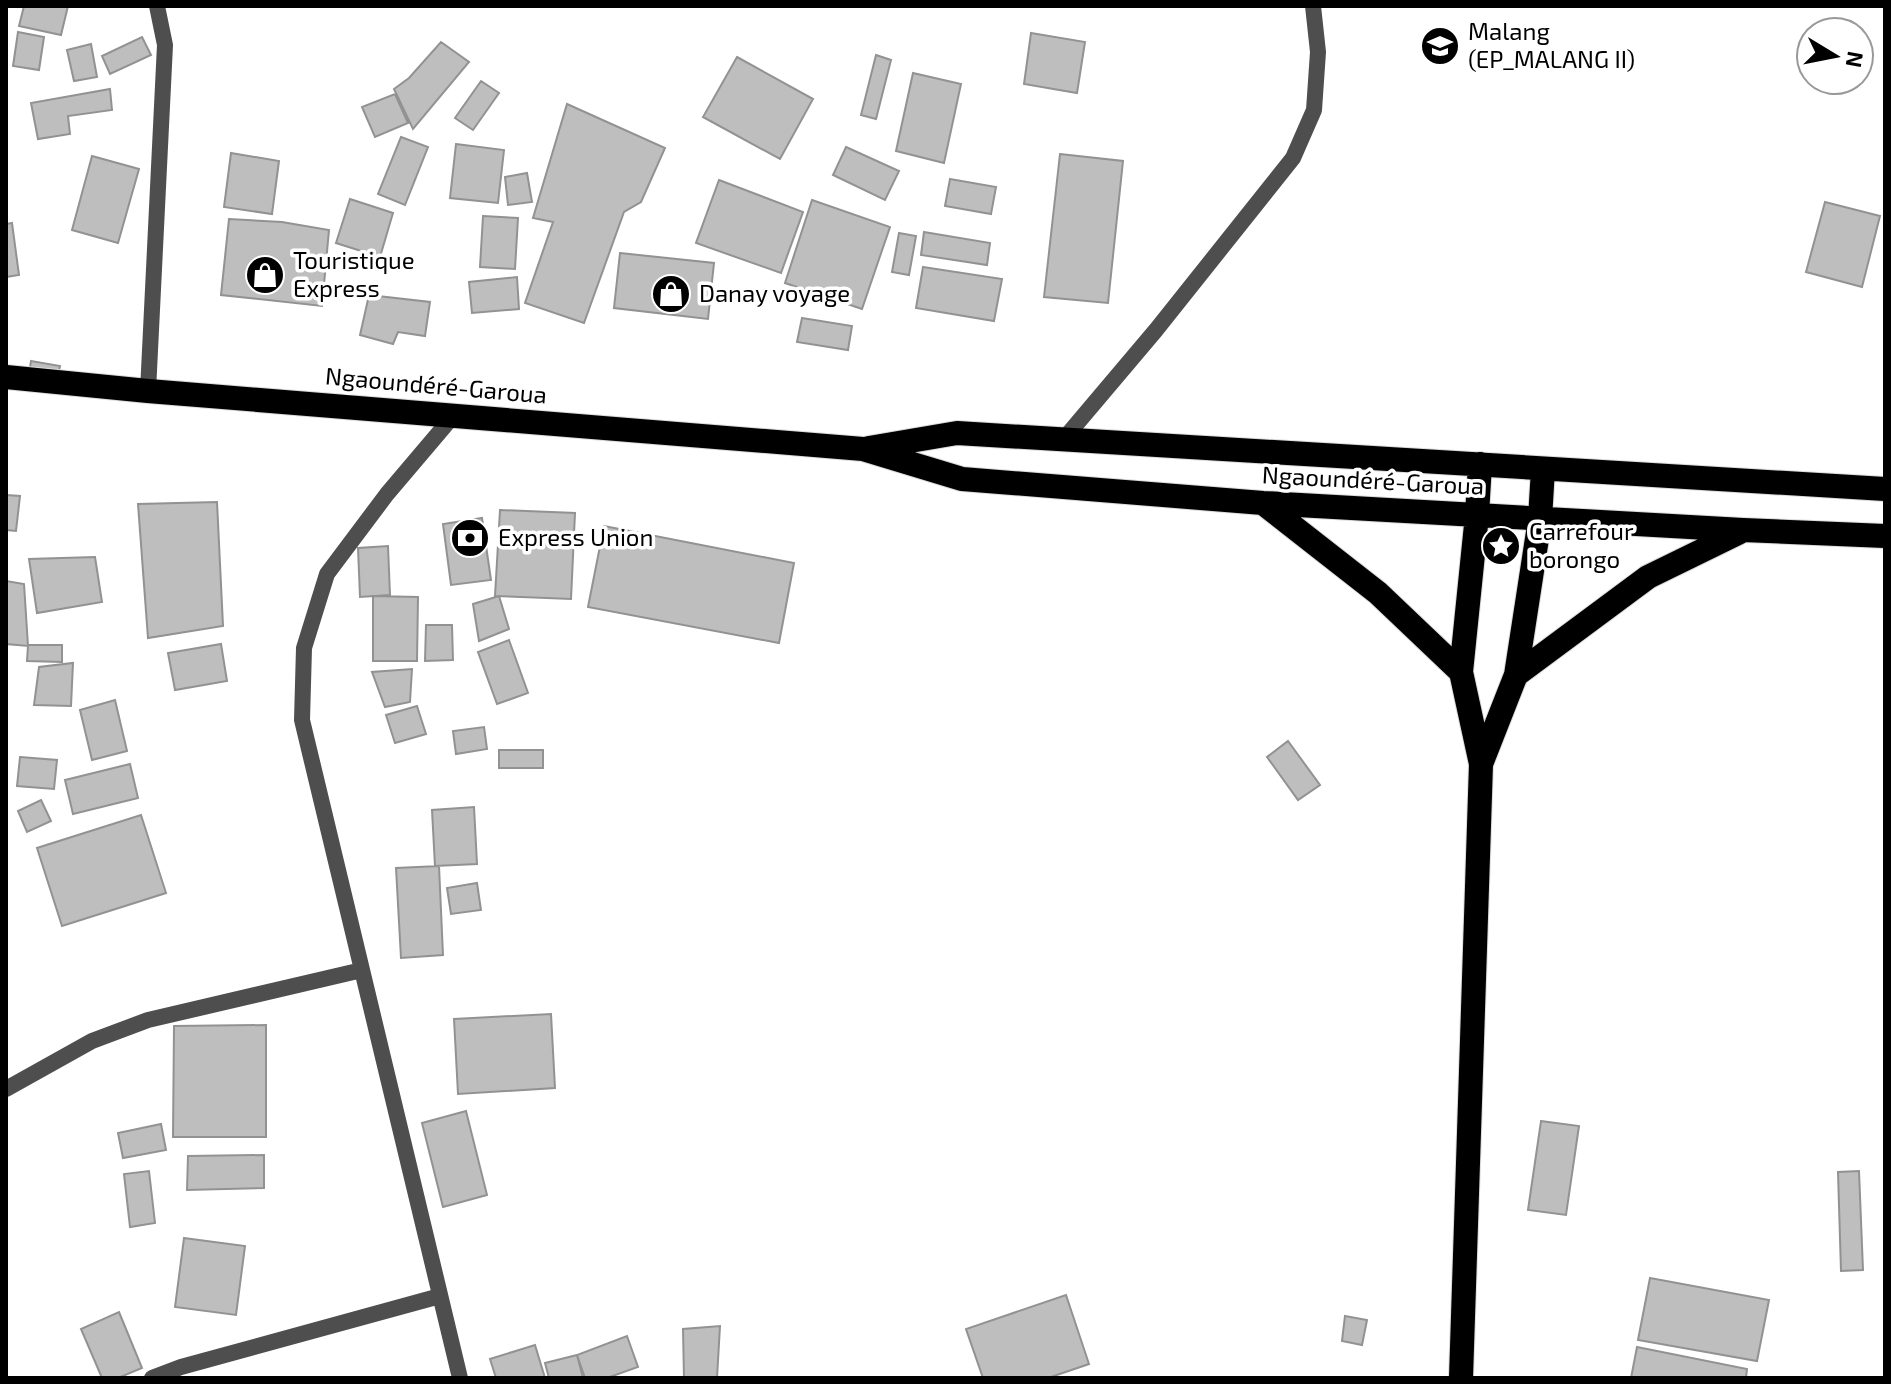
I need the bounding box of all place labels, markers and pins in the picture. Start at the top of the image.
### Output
place label: Malang (EP_MALANG II) [1468,16,1635,73]
school or university icon: Malang (EP_MALANG II) [1419,25,1461,67]
place label: Touristique Express [293,245,415,302]
shop icon: Touristique Express [244,254,286,296]
shop icon: Danay voyage [650,273,692,315]
place label: Danay voyage [699,278,850,307]
place label: Carrefour borongo [1529,516,1634,573]
bank icon: Express Union [449,517,491,559]
place label: Express Union [498,522,653,551]
place icon: Carrefour borongo [1480,525,1522,567]

